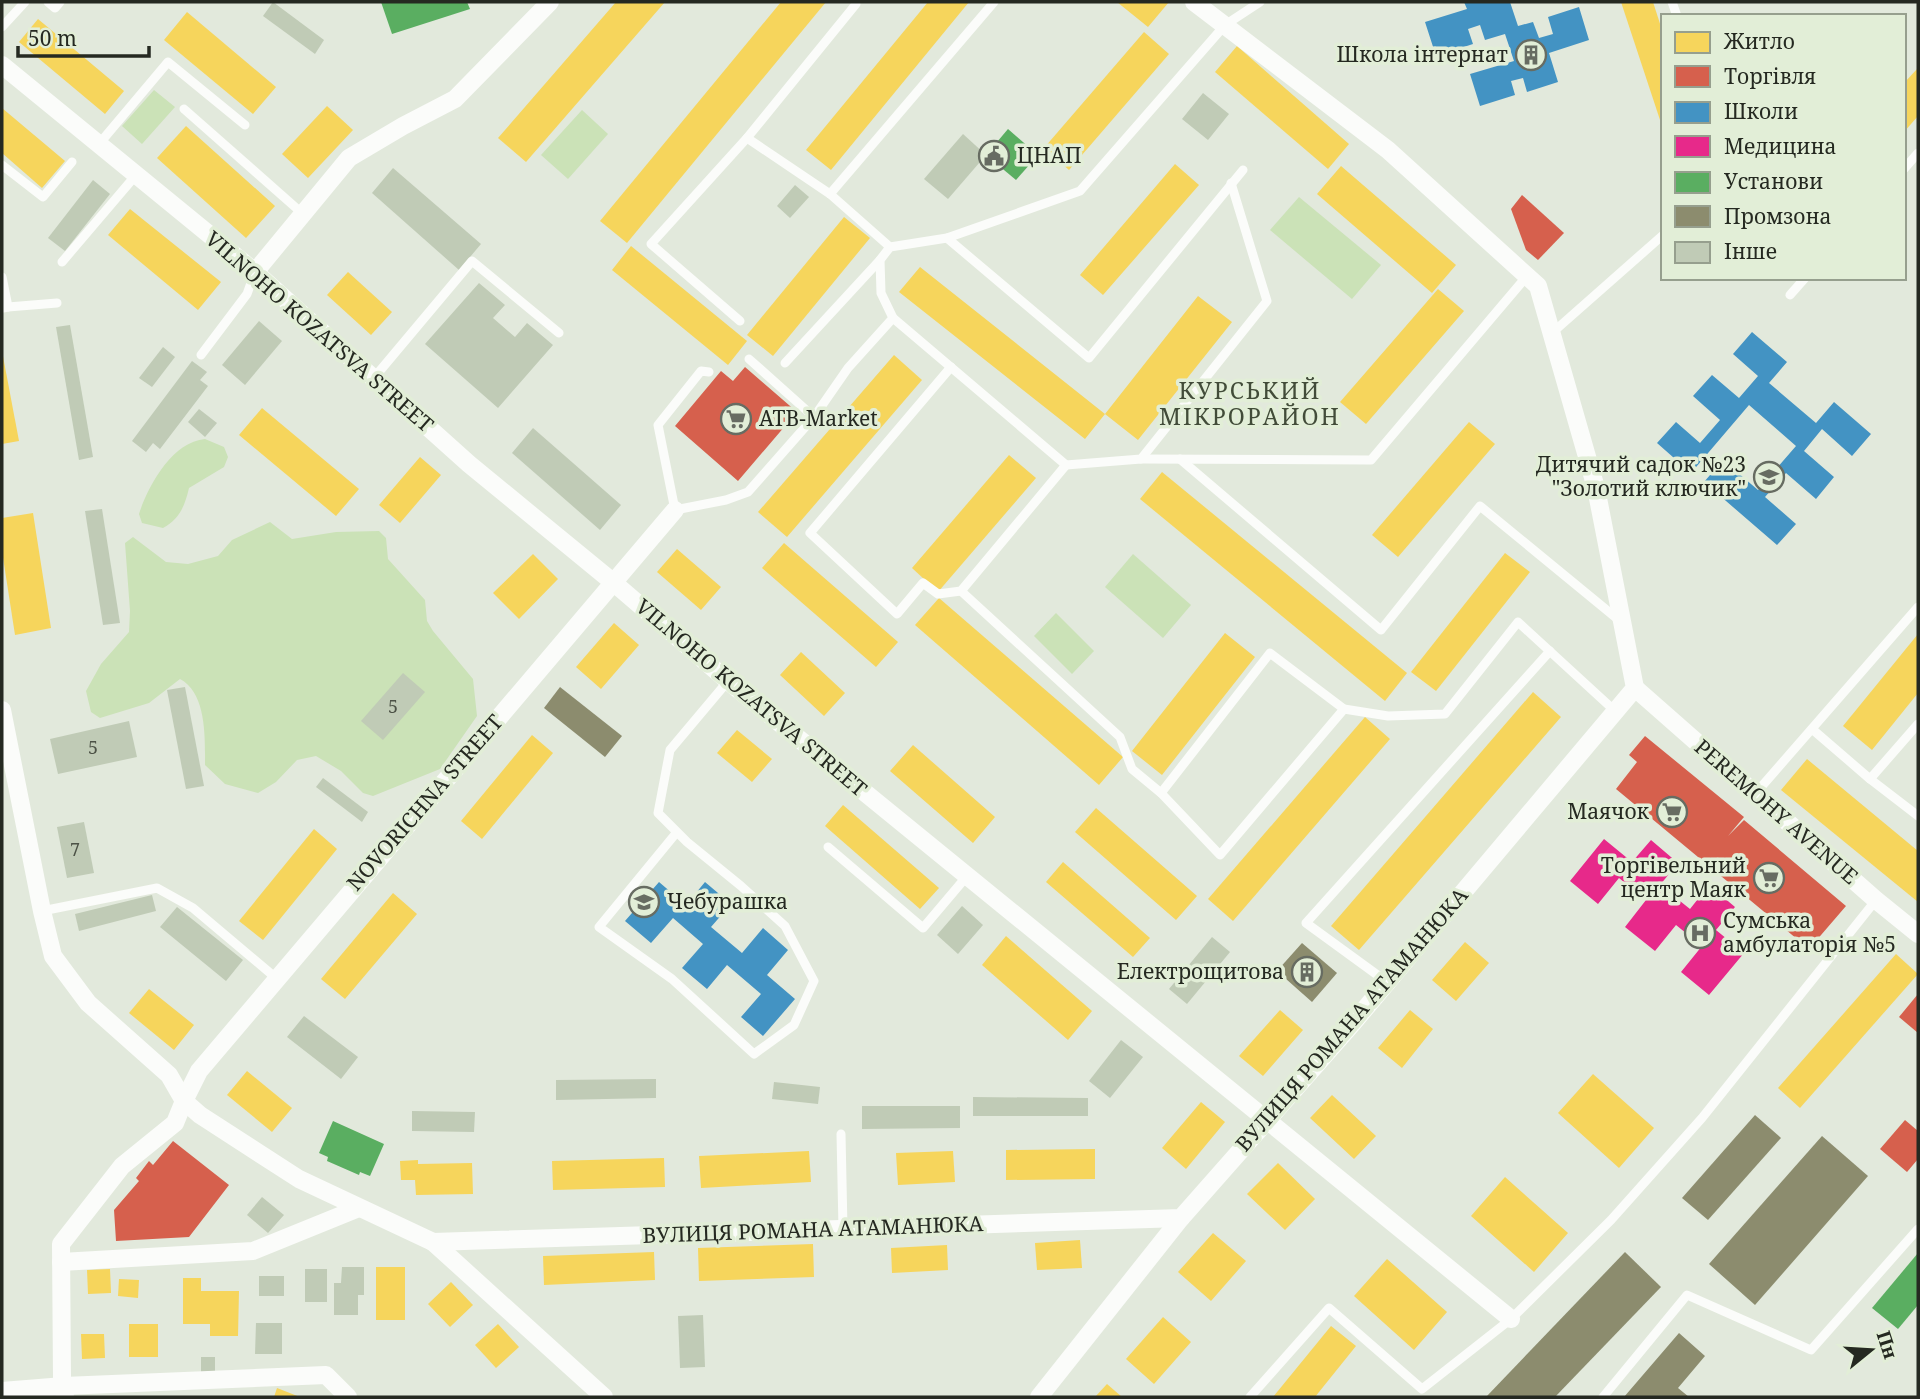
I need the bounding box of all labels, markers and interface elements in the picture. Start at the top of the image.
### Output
scale bar [18,14,149,58]
legend [1661,14,1906,280]
text: 50 m [28,24,77,52]
text: Житло [1723,27,1795,55]
building icon: Школа інтернат [1514,38,1548,72]
place label: Школа інтернат [1336,40,1508,68]
text: Торгівля [1724,62,1816,90]
text: Школи [1724,97,1798,125]
text: Медицина [1724,132,1837,160]
public building icon: ЦНАП [977,139,1011,173]
place label: ЦНАП [1017,141,1082,169]
text: Установи [1724,167,1823,195]
text: Промзона [1724,202,1832,230]
street label: VILNOHO KOZATSVA STREET [200,224,440,438]
text: Інше [1724,237,1777,265]
district label: КУРСЬКИЙ МІКРОРАЙОН [1159,374,1341,432]
supermarket icon: ATB-Market [719,402,753,436]
place label: ATB-Market [759,404,878,432]
place label: Дитячий садок №23 "Золотий ключик" [1536,450,1746,502]
school or university icon: Дитячий садок №23 "Золотий ключик" [1752,460,1786,494]
street label: VILNOHO KOZATSVA STREET [630,592,873,802]
house number: 5 [388,694,398,718]
street label: NOVORICHNA STREET [340,708,509,896]
street label: PEREMOHY AVENUE [1689,733,1864,890]
house number: 5 [88,735,98,759]
supermarket icon: Маячок [1655,795,1689,829]
place label: Маячок [1567,797,1650,825]
house number: 7 [70,837,80,861]
place label: Торгівельний центр Маяк [1601,851,1747,903]
supermarket icon: Торгівельний центр Маяк [1752,861,1786,895]
street label: ВУЛИЦЯ РОМАНА АТАМАНЮКА [1229,881,1474,1157]
school or university icon: Чебурашка [627,885,661,919]
place label: Чебурашка [667,887,788,915]
place label: Сумська амбулаторія №5 [1723,906,1896,958]
hospital icon: Сумська амбулаторія №5 [1683,916,1717,950]
building icon: Електрощитова [1290,955,1324,989]
place label: Електрощитова [1117,957,1284,985]
street label: ВУЛИЦЯ РОМАНА АТАМАНЮКА [642,1209,984,1249]
north arrow [1836,1315,1906,1385]
text: Пн [1870,1327,1904,1362]

